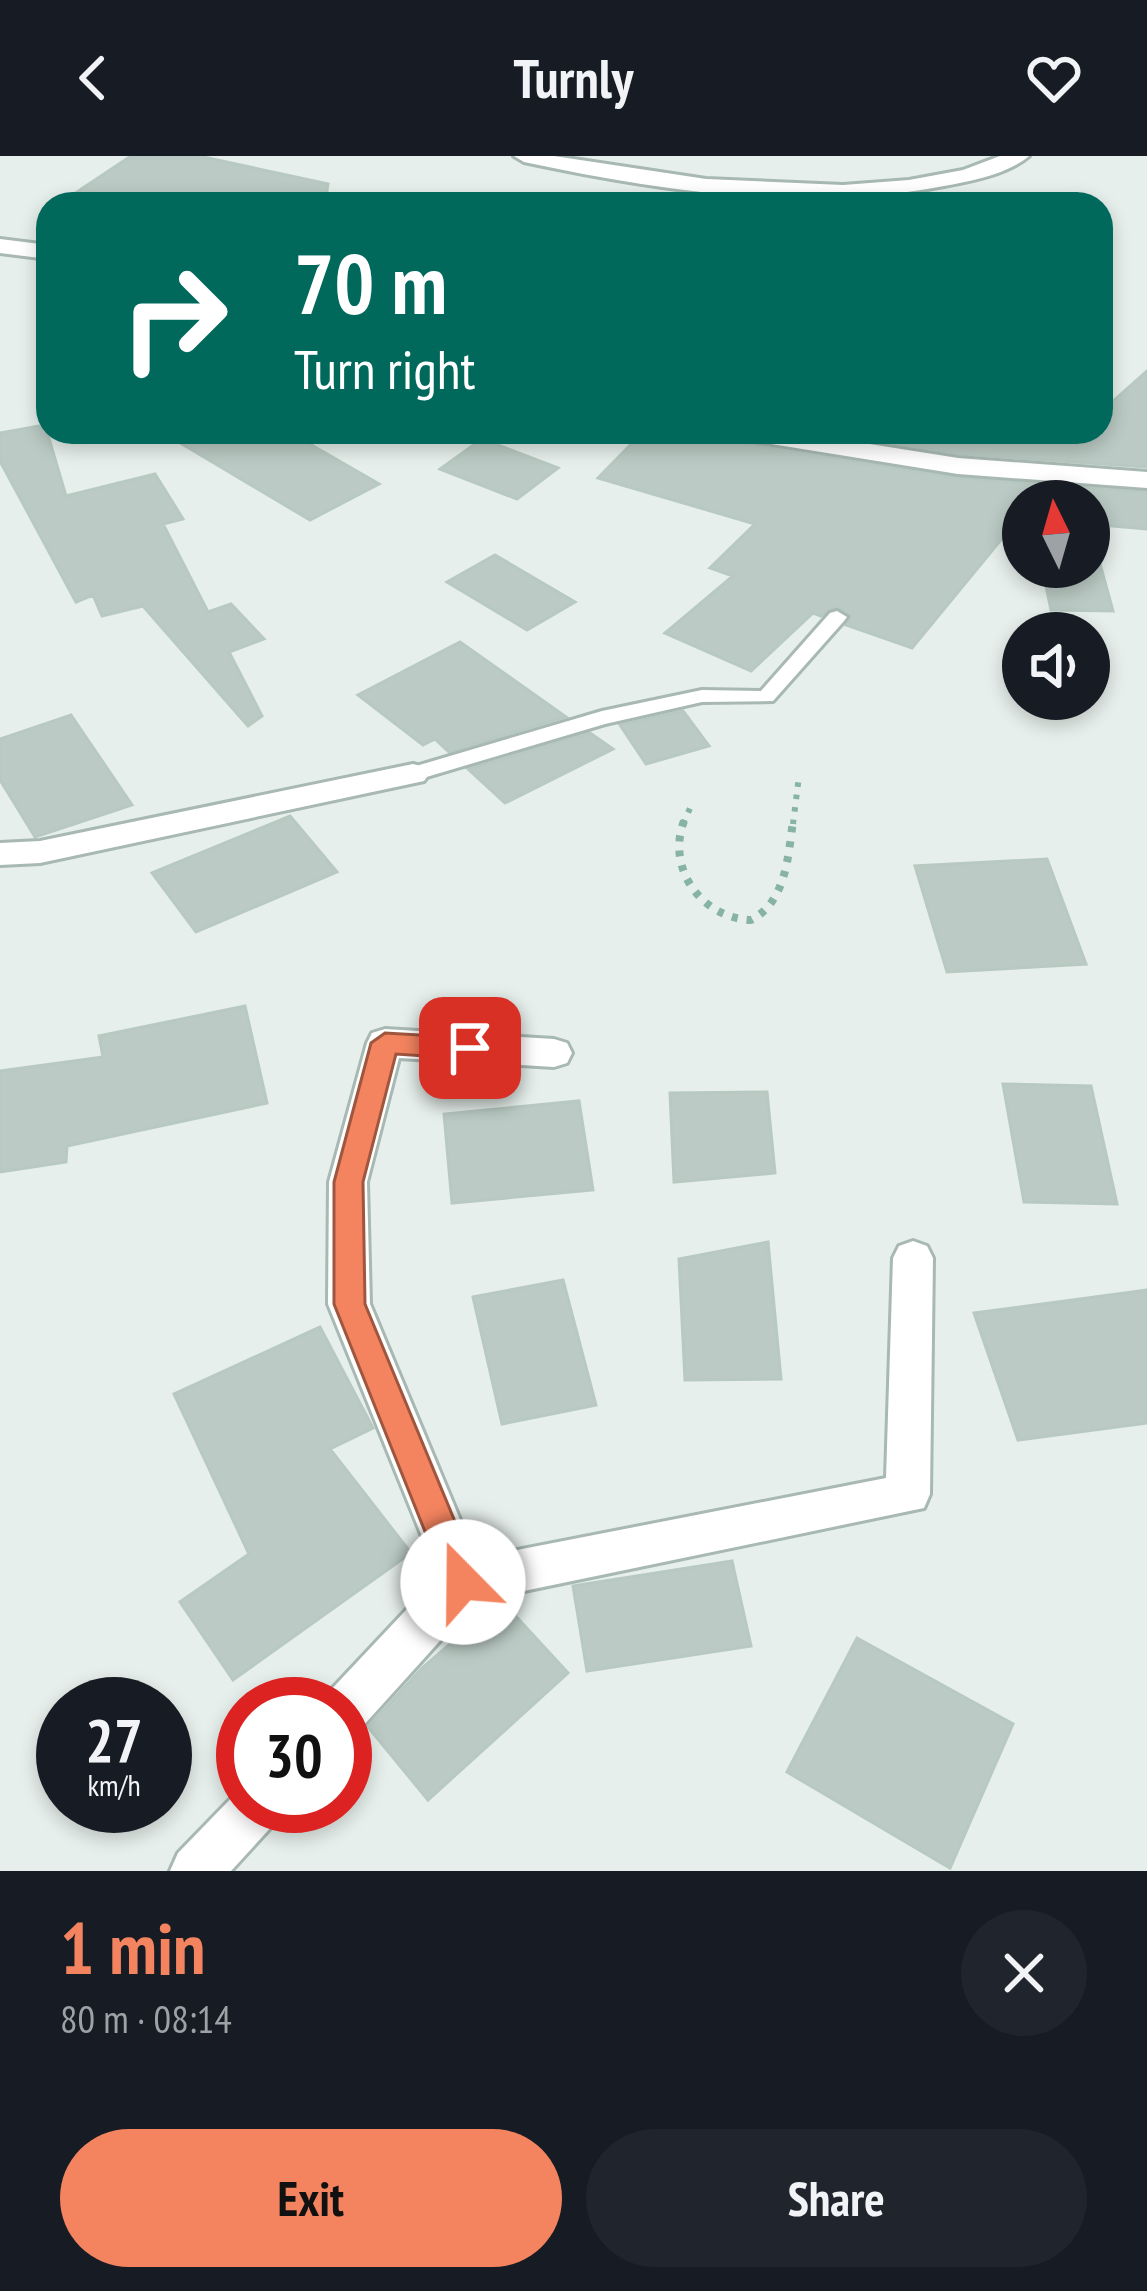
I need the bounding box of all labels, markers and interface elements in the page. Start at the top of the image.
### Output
text: Turnly [514,43,633,113]
icon: back [60,45,126,111]
icon: heart [1021,45,1087,111]
text: 70 m [294,228,447,337]
icon: right [96,240,252,396]
text: Turn right [294,334,475,404]
north arrow [1002,480,1110,588]
map controls [1002,480,1110,720]
button: sound [1002,612,1110,720]
pin [419,997,521,1099]
icon: arrive [437,1015,503,1081]
position arrow [400,1519,526,1645]
speed limit sign: 30 [216,1677,372,1833]
text: 27 [85,1701,143,1779]
text: km/h [87,1765,141,1804]
text: 1 min [60,1901,205,1994]
button: close [961,1910,1087,2036]
text: 80 m · 08:14 [60,1993,232,2044]
button: Exit [60,2129,562,2267]
button: Share [586,2129,1087,2267]

